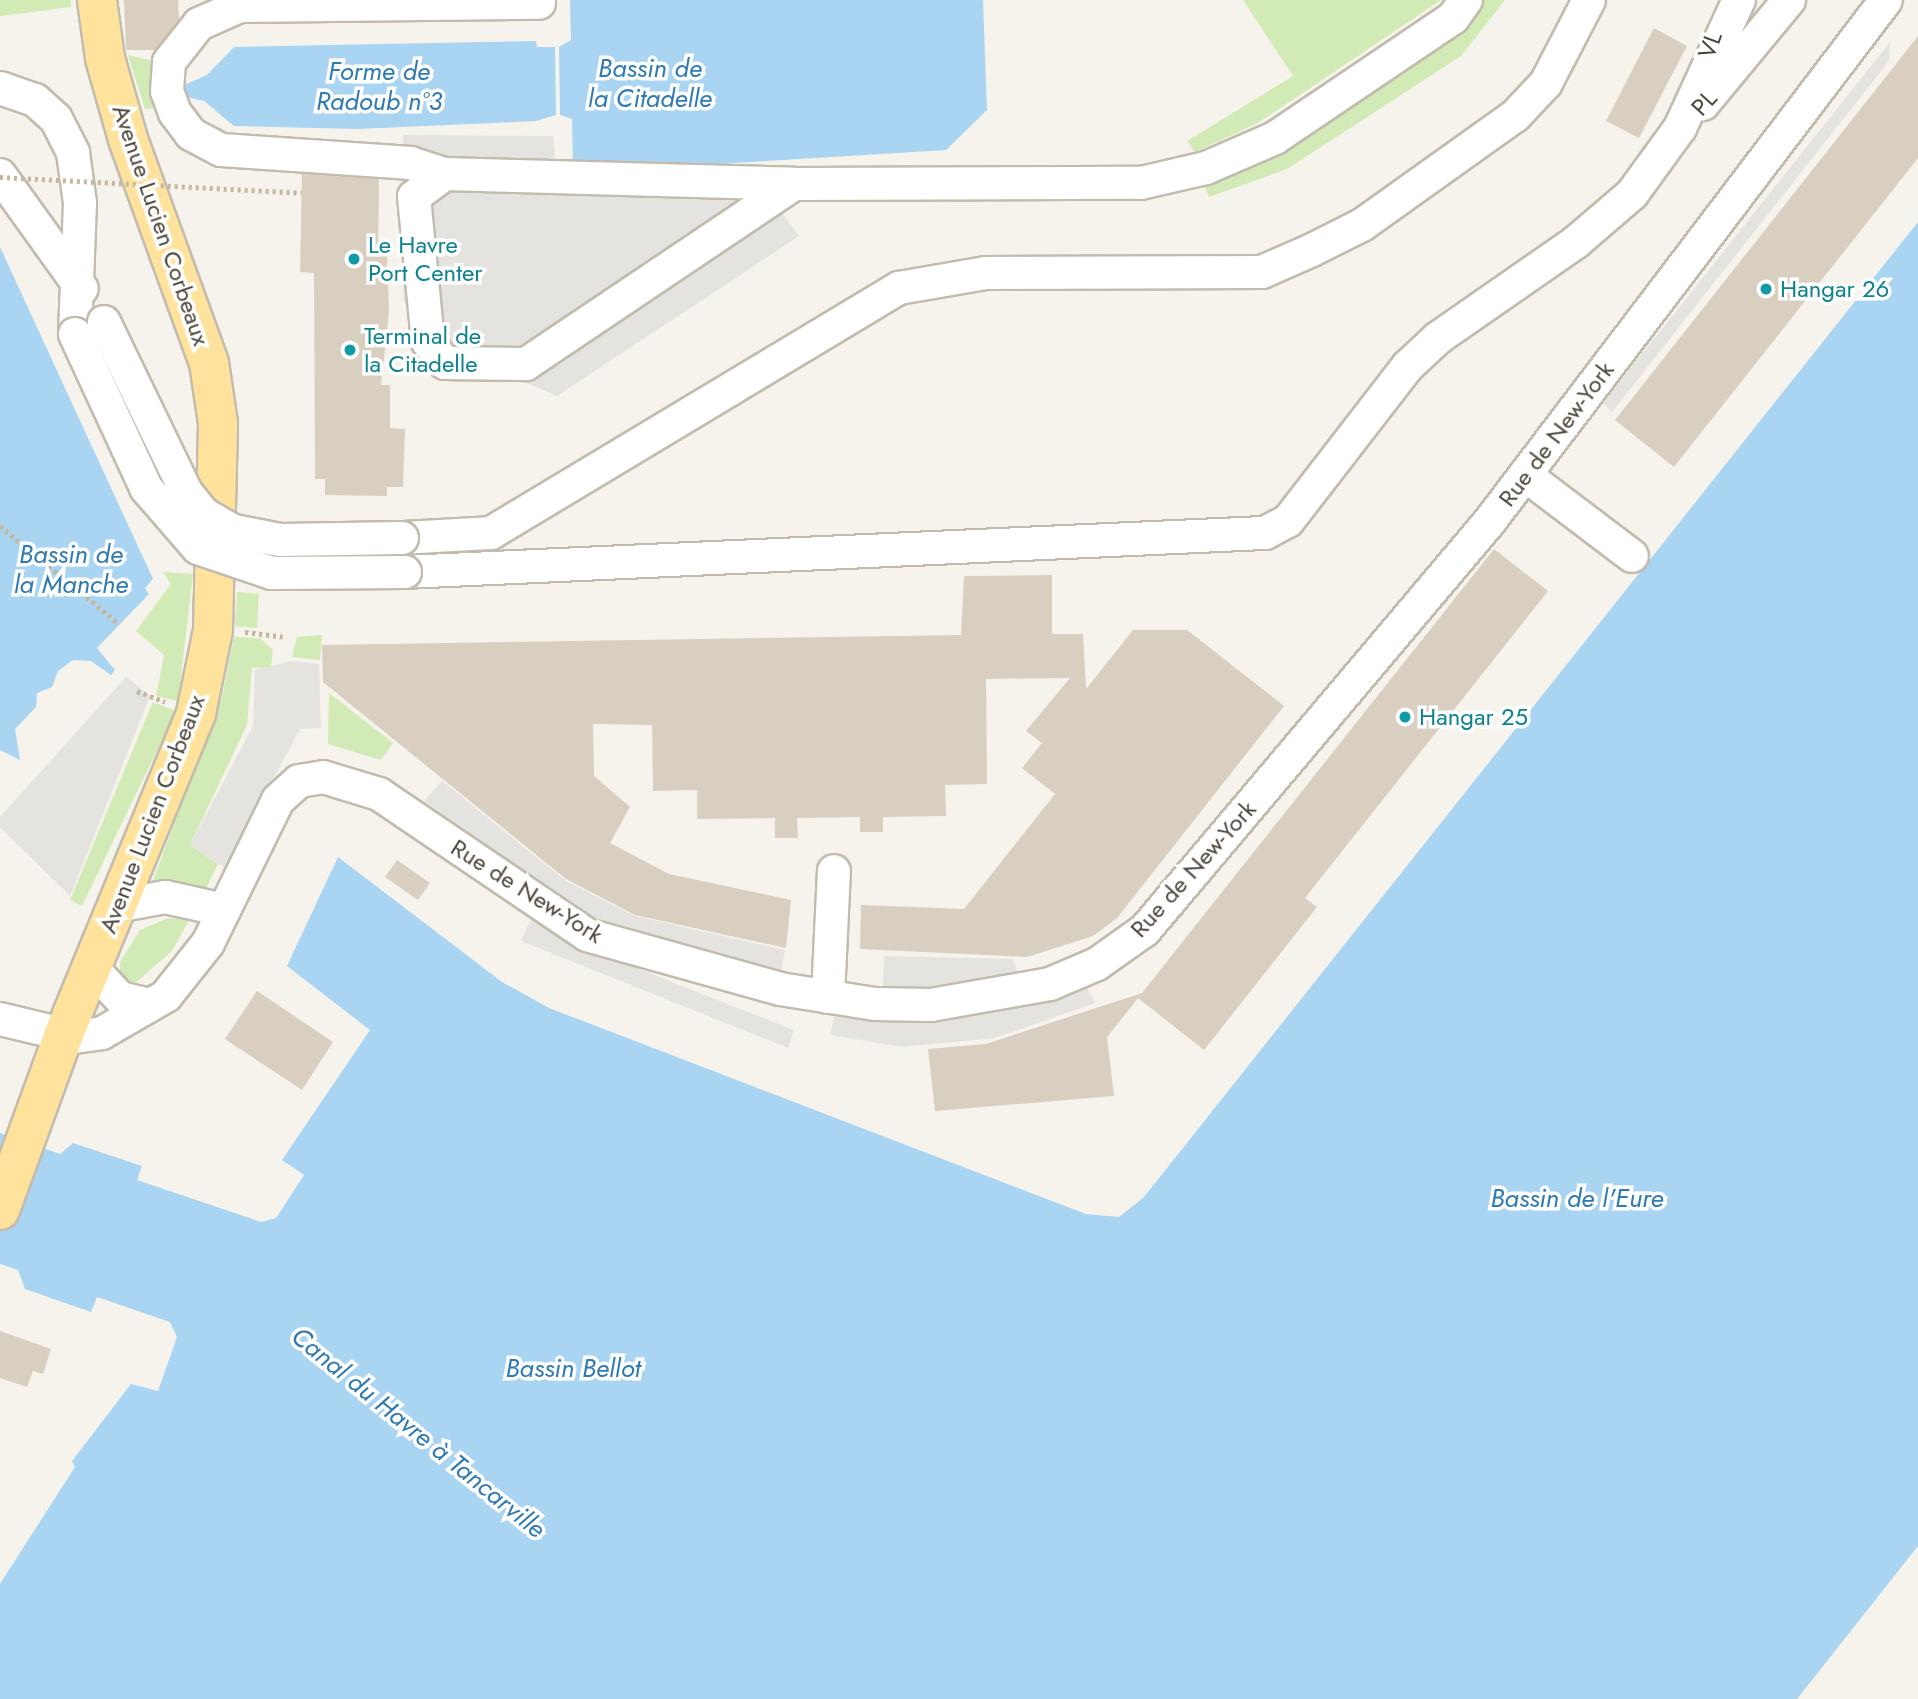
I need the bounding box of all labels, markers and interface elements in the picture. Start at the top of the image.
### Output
street label: VL [1692,28,1728,62]
water label: Bassin de la Citadelle [588,53,712,114]
water label: Forme de Radoub n°3 [316,56,442,118]
street label: PL [1685,84,1723,122]
street label: Avenue Lucien Corbeaux [106,101,216,349]
place label: Le Havre Port Center [368,231,482,287]
marker: Le Havre Port Center [346,251,362,267]
place label: Hangar 26 [1780,275,1889,303]
marker: Hangar 26 [1758,281,1774,297]
place label: Terminal de la Citadelle [364,322,481,378]
marker: Terminal de la Citadelle [342,342,358,358]
street label: Rue de New-York [1492,356,1620,512]
water label: Bassin de la Manche [14,539,128,600]
street label: Avenue Lucien Corbeaux [93,691,211,937]
place label: Hangar 25 [1419,703,1528,731]
marker: Hangar 25 [1397,709,1413,725]
street label: Rue de New-York [1124,795,1262,943]
street label: Rue de New-York [446,833,608,949]
water label: Bassin de l'Eure [1490,1183,1664,1215]
water label: Canal du Havre à Tancarville [285,1321,551,1545]
water label: Bassin Bellot [506,1353,640,1385]

